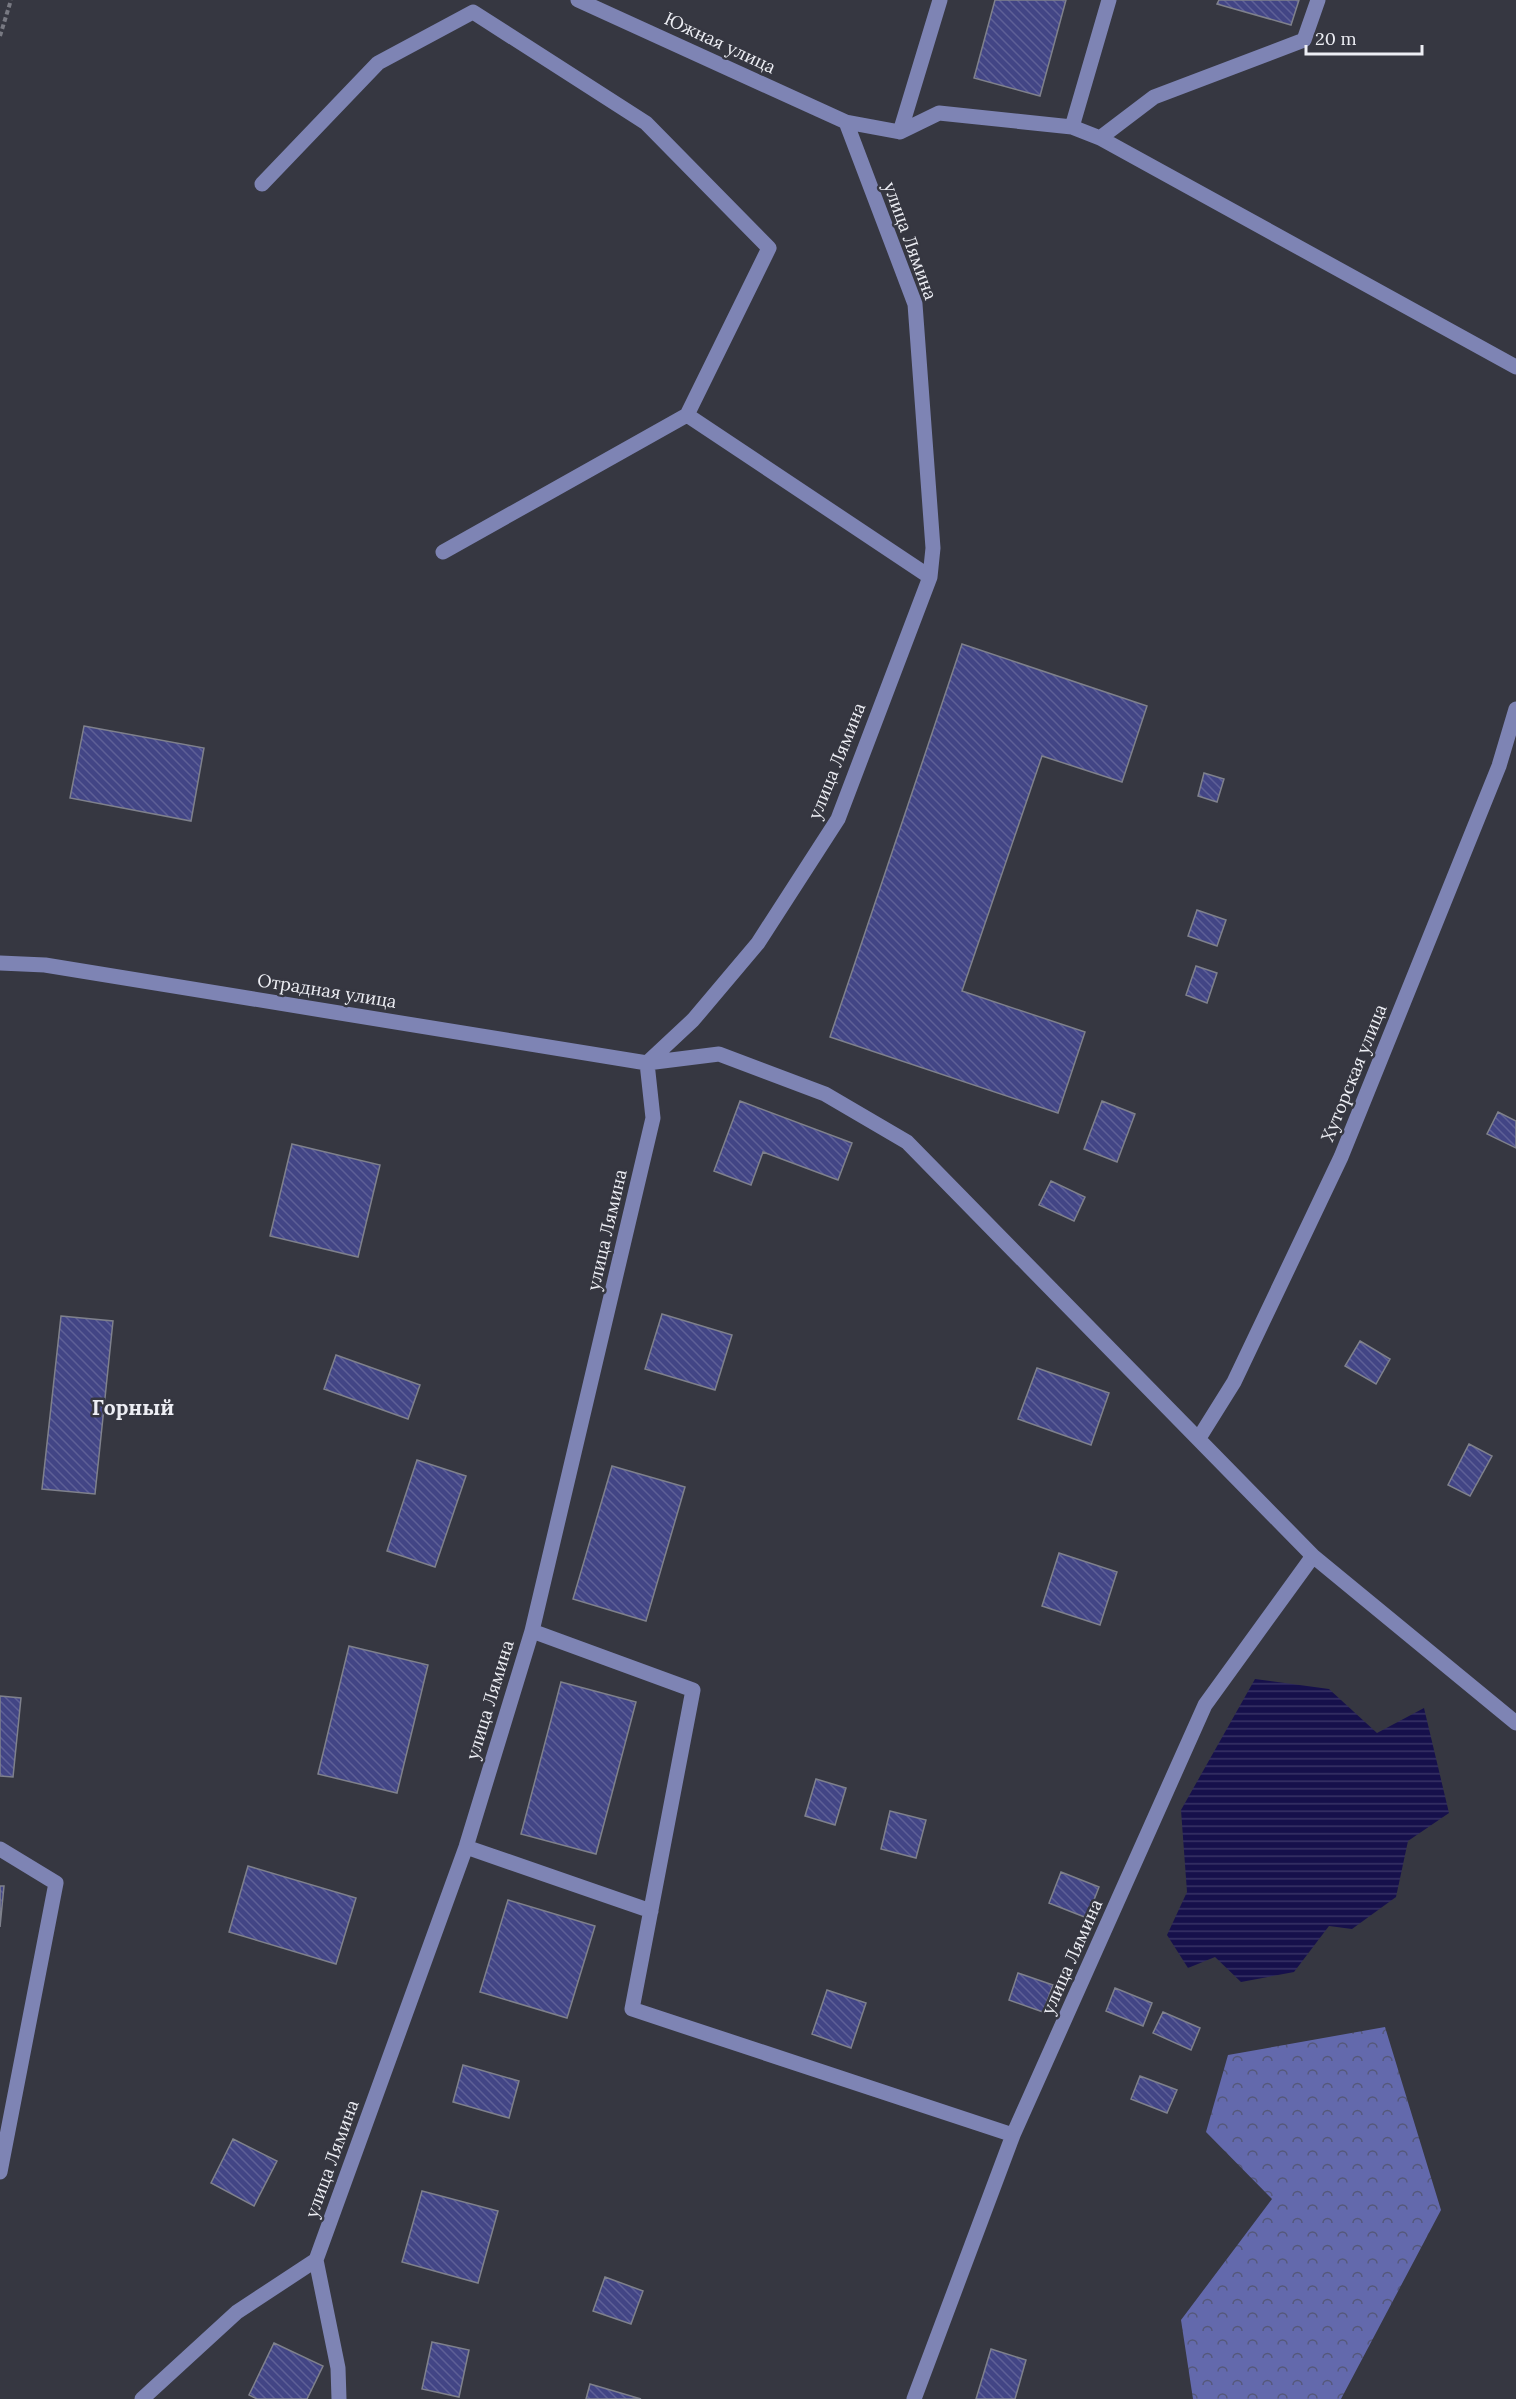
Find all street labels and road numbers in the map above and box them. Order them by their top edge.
street label: Южная улица [661,7,779,78]
street label: улица Лямина [878,179,942,303]
street label: улица Лямина [803,699,870,823]
street label: Отрадная улица [256,968,398,1013]
street label: Хуторская улица [1315,1001,1392,1145]
street label: улица Лямина [581,1167,632,1293]
street label: улица Лямина [460,1637,519,1762]
street label: улица Лямина [1036,1896,1107,2018]
street label: улица Лямина [300,2097,364,2221]

